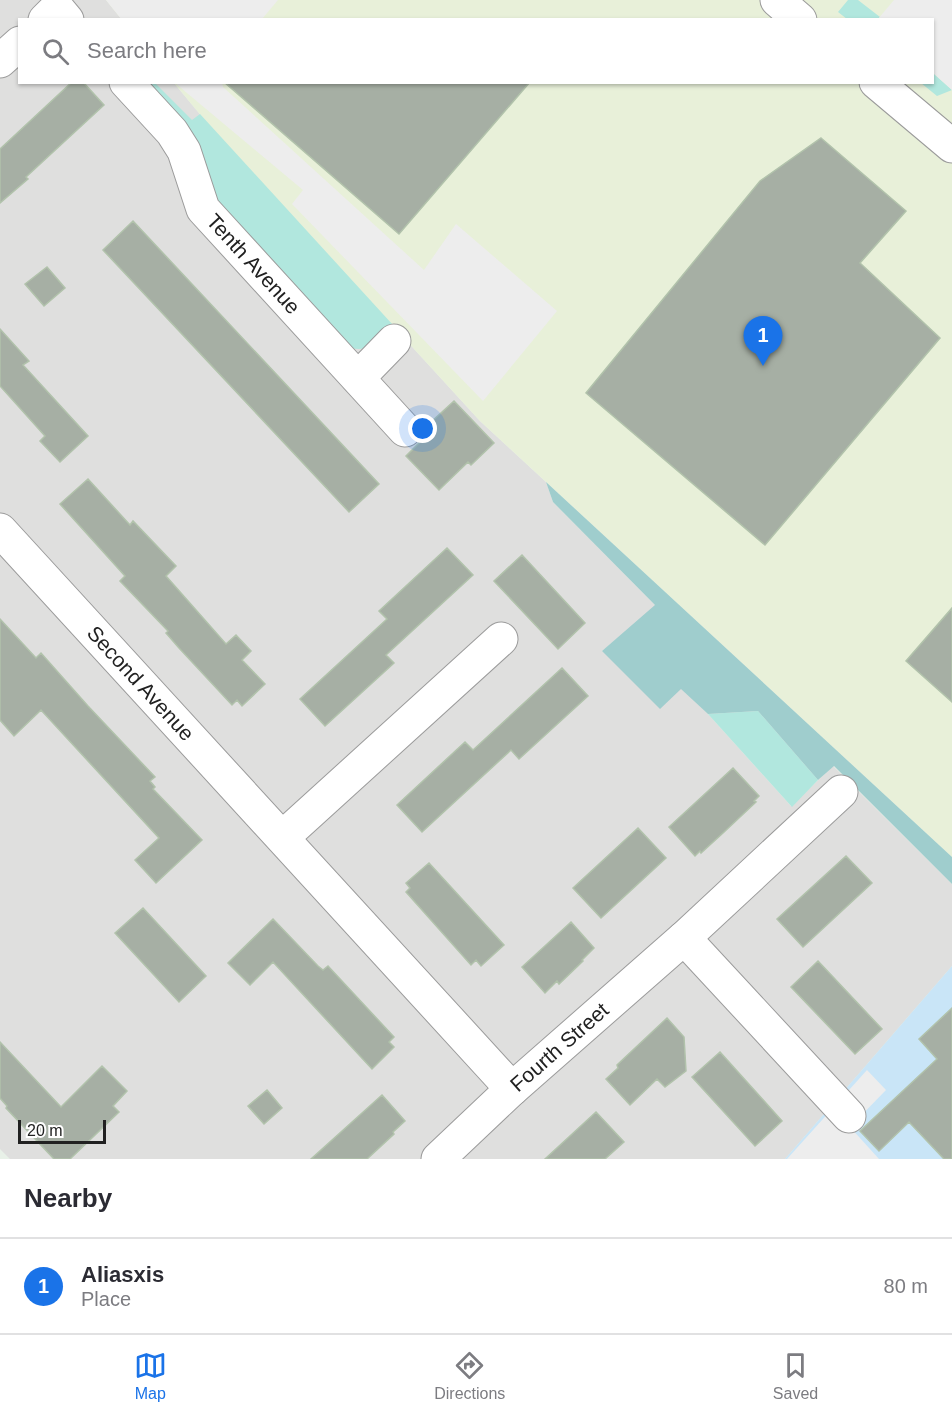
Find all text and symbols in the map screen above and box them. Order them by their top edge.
search box [18,18,934,84]
icon: search [39,35,72,68]
text: Search here [87,38,207,63]
street label: Tenth Avenue [202,209,305,318]
pin: 1 [744,316,783,366]
your location [408,414,437,443]
street label: Second Avenue [83,621,199,745]
street label: Fourth Street [505,998,613,1096]
scale bar [18,1117,106,1144]
text: 20 m [27,1122,63,1139]
text: Nearby [24,1183,112,1213]
text: Aliasxis [81,1262,164,1287]
text: 1 [38,1275,49,1297]
text: 80 m [884,1275,928,1297]
text: Place [81,1288,131,1310]
tab: Map [134,1349,167,1403]
tab: Directions [434,1349,505,1403]
tab: Saved [773,1349,818,1403]

